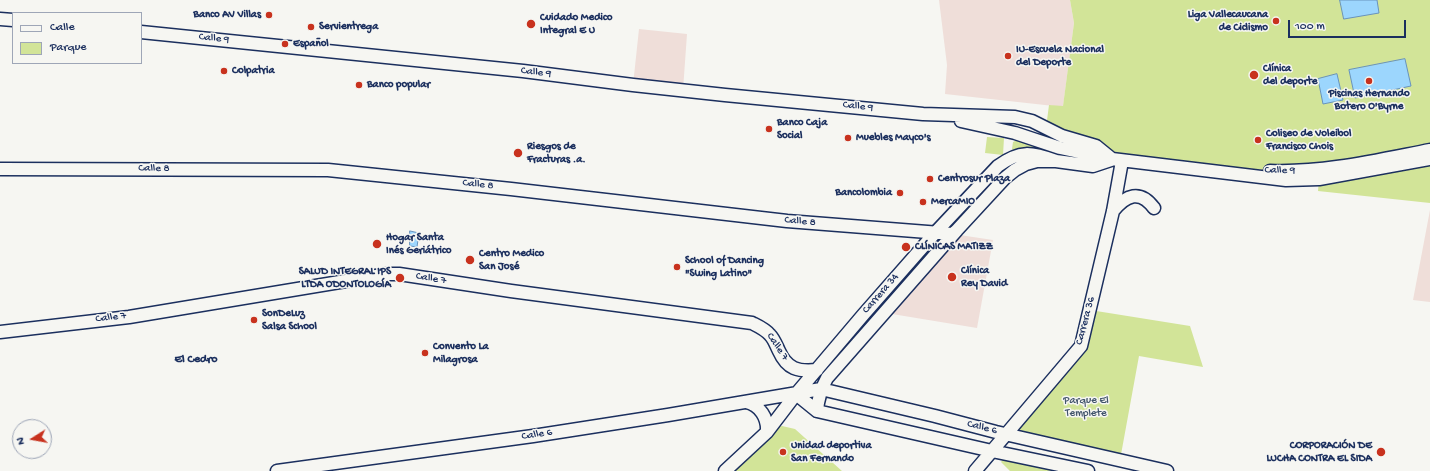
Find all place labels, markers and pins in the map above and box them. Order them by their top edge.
place label: Banco AV Villas [193,8,261,22]
place label: Liga Vallecaucana de Ciclismo [1188,8,1268,34]
marker: Banco AV Villas [264,10,274,20]
place label: Cuidado Medico Integral E U [540,11,612,37]
marker: Liga Vallecaucana de Ciclismo [1271,16,1281,26]
marker: Cuidado Medico Integral E U [525,18,537,30]
place label: Servientrega [319,20,378,34]
marker: Servientrega [306,22,316,32]
place label: Español [293,37,329,51]
marker: Español [280,39,290,49]
place label: IU-Escuela Nacional del Deporte [1016,43,1104,69]
marker: IU-Escuela Nacional del Deporte [1003,51,1013,61]
place label: Clínica del deporte [1263,62,1317,88]
place label: Colpatria [232,64,274,78]
marker: Colpatria [219,66,229,76]
marker: Clínica del deporte [1248,69,1260,81]
marker: Piscinas Hernando Botero O'Byrne [1364,76,1374,86]
place label: Banco popular [367,78,430,92]
marker: Banco popular [354,80,364,90]
place label: Piscinas Hernando Botero O'Byrne [1328,87,1410,113]
place label: Banco Caja Social [777,116,827,142]
marker: Banco Caja Social [764,124,774,134]
place label: Coliseo de Voleibol Francisco Chois [1266,127,1351,153]
place label: Muebles Mayco's [856,131,930,145]
marker: Muebles Mayco's [843,133,853,143]
marker: Coliseo de Voleibol Francisco Chois [1253,135,1263,145]
place label: Riesgos de Fracturas .a. [527,140,586,166]
marker: Riesgos de Fracturas .a. [512,147,524,159]
place label: Centrosur Plaza [938,172,1010,186]
marker: Centrosur Plaza [925,174,935,184]
place label: Bancolombia [835,186,892,200]
marker: Bancolombia [895,188,905,198]
place label: MercaMIO [931,195,975,209]
marker: MercaMIO [918,197,928,207]
place label: Hogar Santa Inés Geriátrico [386,231,451,257]
marker: Hogar Santa Inés Geriátrico [371,238,383,250]
place label: CLÍNICAS MATIZZ [915,240,993,254]
marker: CLÍNICAS MATIZZ [900,241,912,253]
place label: Centro Medico San José [479,247,544,273]
marker: Centro Medico San José [464,254,476,266]
place label: School of Dancing "Swing Latino" [685,254,764,280]
marker: School of Dancing "Swing Latino" [672,262,682,272]
place label: Clínica Rey David [961,264,1007,290]
place label: SALUD INTEGRAL IPS LTDA ODONTOLOGÍA [299,265,391,291]
marker: Clínica Rey David [946,271,958,283]
marker: SALUD INTEGRAL IPS LTDA ODONTOLOGÍA [394,272,406,284]
place label: SonDeLuz Salsa School [262,307,317,333]
marker: SonDeLuz Salsa School [249,315,259,325]
place label: Convento La Milagrosa [433,340,489,366]
marker: Convento La Milagrosa [420,348,430,358]
place label: Unidad deportiva San Fernando [791,439,872,465]
place label: CORPORACIÓN DE LUCHA CONTRA EL SIDA [1267,439,1372,465]
marker: CORPORACIÓN DE LUCHA CONTRA EL SIDA [1375,446,1387,458]
marker: Unidad deportiva San Fernando [778,447,788,457]

